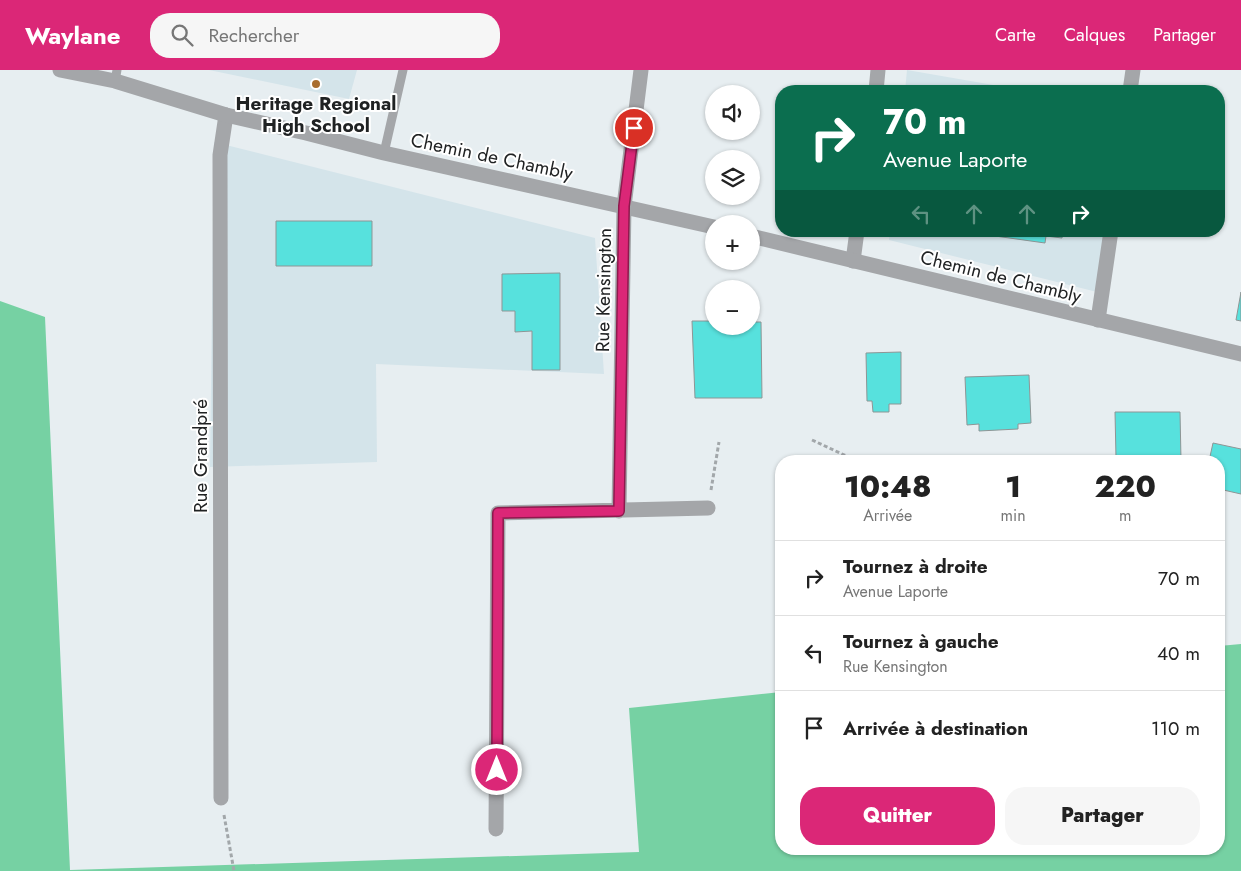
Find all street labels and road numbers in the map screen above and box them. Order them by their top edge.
street label: Chemin de Chambly [408,126,576,187]
street label: Rue Kensington [589,228,618,352]
street label: Chemin de Chambly [918,243,1085,310]
street label: Rue Grandpré [187,399,214,513]

